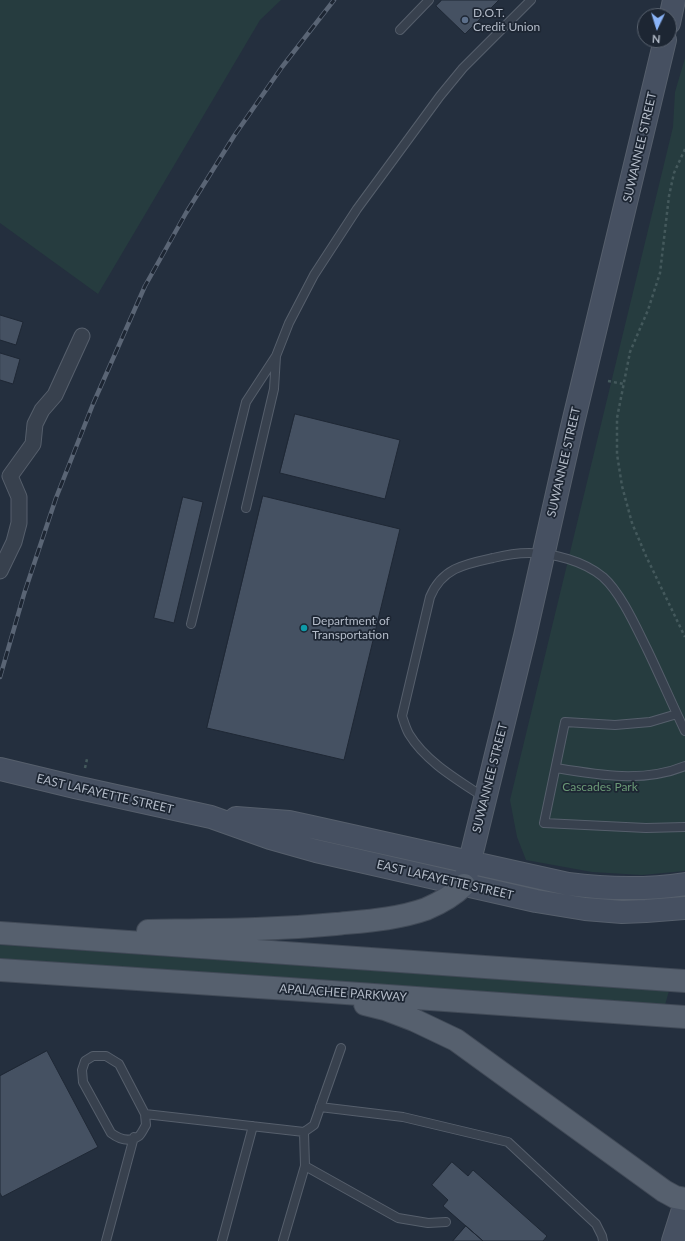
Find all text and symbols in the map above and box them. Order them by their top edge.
place label: D.O.T. Credit Union [473,6,540,34]
north arrow [637,8,677,48]
marker: D.O.T. Credit Union [460,15,470,25]
text: N [652,33,661,46]
street label: SUWANNEE STREET [620,90,660,204]
street label: SUWANNEE STREET [544,405,584,519]
place label: Department of Transportation [312,614,390,642]
marker: Department of Transportation [299,623,309,633]
street label: SUWANNEE STREET [469,722,511,834]
street label: EAST LAFAYETTE STREET [35,771,175,817]
park label: Cascades Park [562,780,638,794]
street label: EAST LAFAYETTE STREET [375,857,515,903]
street label: APALACHEE PARKWAY [279,981,407,1005]

